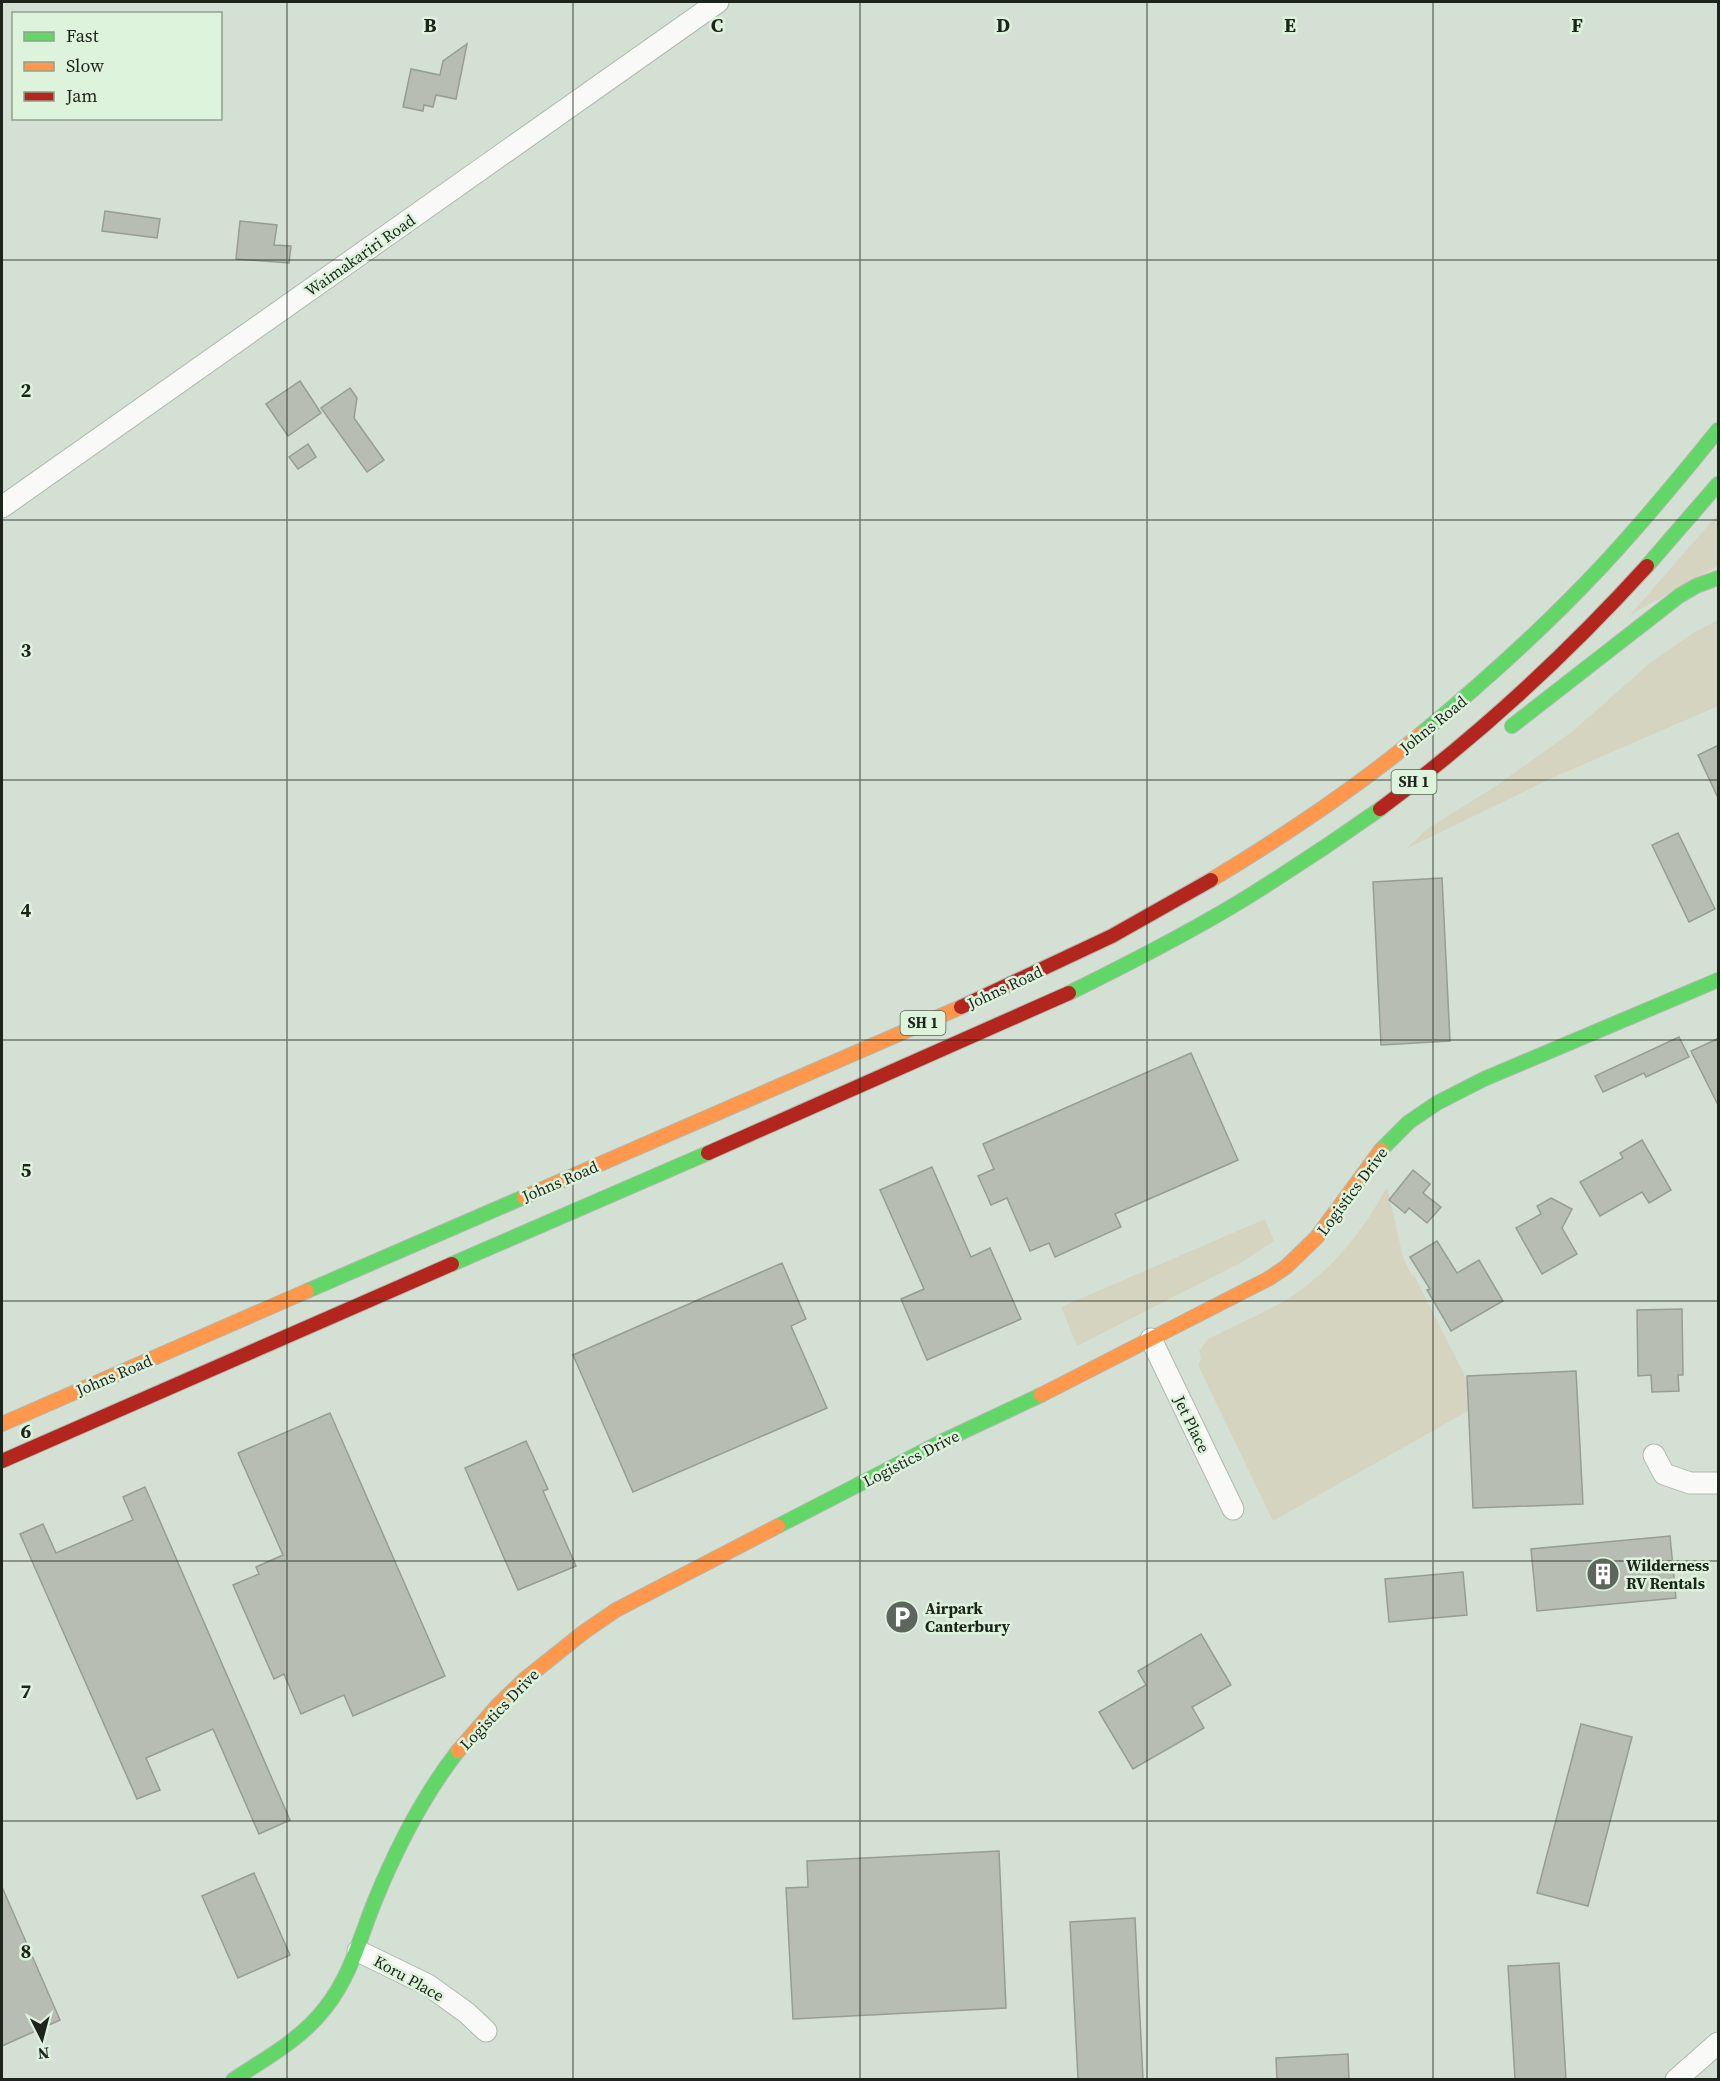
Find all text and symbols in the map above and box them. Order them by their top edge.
text: B [423,11,437,39]
text: C [711,11,723,39]
text: D [996,11,1010,39]
text: E [1284,11,1296,39]
text: F [1571,11,1583,39]
legend [12,12,222,120]
text: Fast [66,23,99,48]
text: Slow [66,53,104,78]
text: Jam [65,83,98,108]
street label: Waimakariri Road [301,209,419,301]
text: 2 [21,376,32,404]
text: 3 [21,636,32,664]
street label: Johns Road [1394,690,1471,759]
road number: SH 1 [1392,770,1436,794]
text: 4 [21,896,32,924]
street label: Johns Road [963,960,1046,1014]
road number: SH 1 [900,1011,946,1035]
street label: Logistics Drive [1312,1142,1392,1240]
street label: Johns Road [518,1155,601,1207]
text: 5 [21,1156,32,1184]
street label: Johns Road [72,1349,155,1401]
street label: Jet Place [1168,1391,1215,1456]
text: 6 [21,1417,32,1445]
street label: Logistics Drive [859,1424,963,1492]
place label: Wilderness RV Rentals [1626,1554,1709,1594]
building icon: Wilderness RV Rentals [1585,1556,1621,1592]
place label: Airpark Canterbury [925,1597,1010,1637]
parking icon: Airpark Canterbury [884,1599,920,1635]
street label: Logistics Drive [454,1663,544,1755]
text: 7 [21,1677,32,1705]
text: 8 [21,1937,31,1965]
street label: Koru Place [370,1950,448,2006]
north arrow [12,2009,72,2069]
text: N [36,2042,51,2066]

